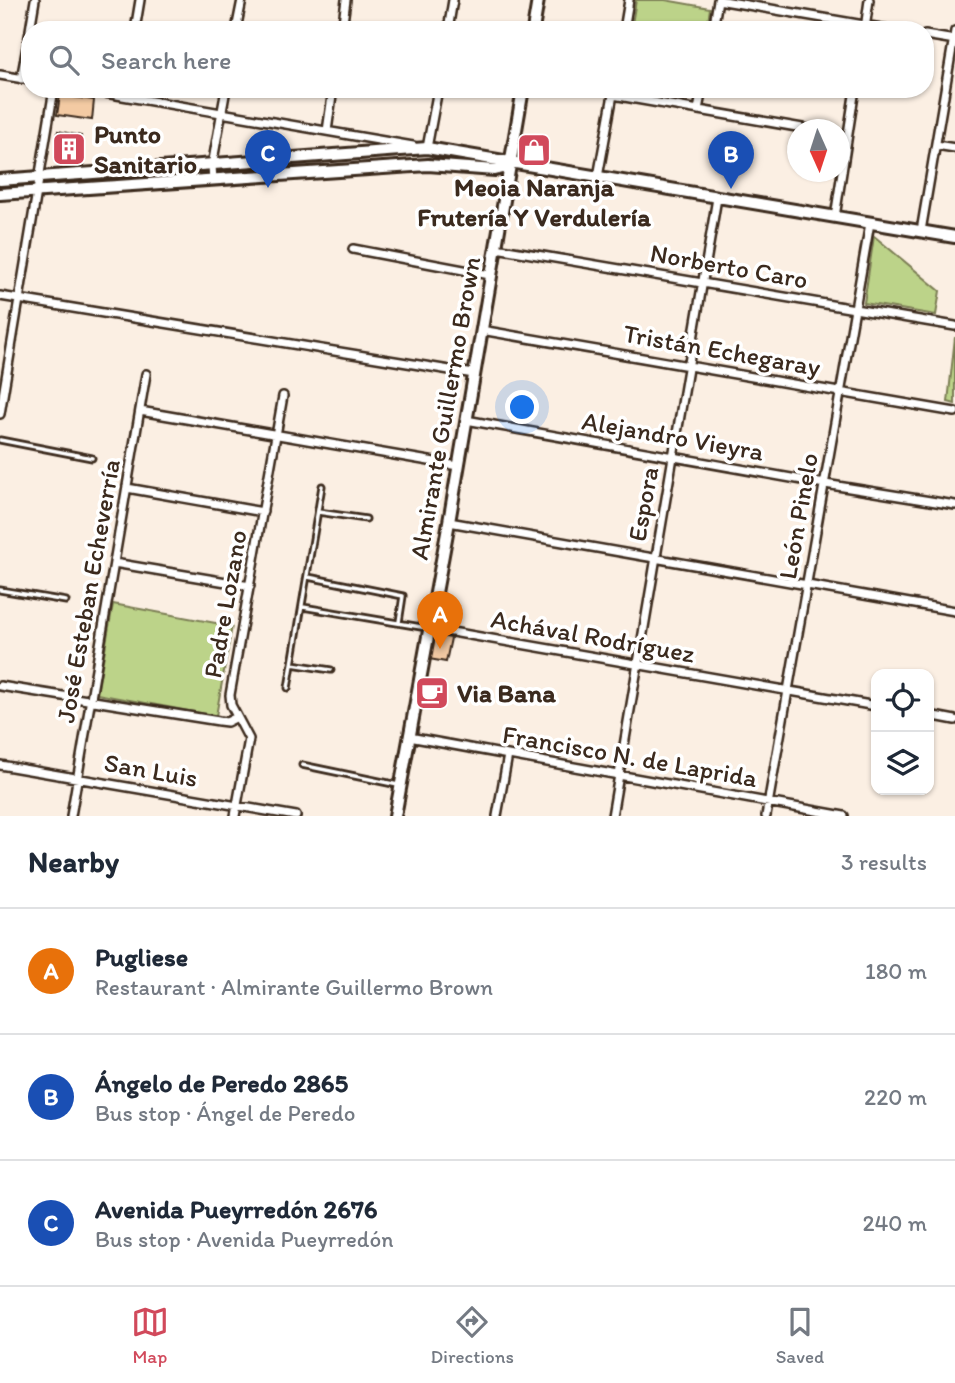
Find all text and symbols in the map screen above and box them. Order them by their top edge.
search box [21,21,934,98]
icon: search [45,41,83,79]
text: Search here [101,44,231,76]
place label: Punto Sanitario [94,118,197,180]
north arrow [787,119,850,182]
building icon: Punto Sanitario [50,130,88,168]
pin: C [245,130,291,188]
shop icon: Meoia Naranja Frutería Y Verdulería [515,131,553,169]
pin: B [708,131,754,189]
place label: Meoia Naranja Frutería Y Verdulería [417,171,651,233]
street label: Norberto Caro [648,236,810,296]
street label: Almirante Guillermo Brown [403,254,487,562]
street label: Tristán Echegaray [621,317,823,383]
your location [505,390,539,424]
street label: Alejandro Vieyra [580,404,767,468]
street label: León Pinelo [771,450,825,582]
street label: José Esteban Echeverría [49,457,127,725]
street label: Espora [621,464,665,544]
street label: Padre Lozano [196,527,254,681]
pin: A [417,591,463,649]
street label: Achával Rodríguez [489,602,698,670]
map controls [871,669,934,795]
button: locate [871,669,934,732]
cafe icon: Via Bana [413,674,451,712]
place label: Via Bana [457,677,556,709]
street label: Francisco N. de Laprida [500,718,760,794]
button: layers [871,732,934,795]
street label: San Luis [102,746,200,794]
text: Nearby [28,843,119,880]
text: 3 results [841,848,927,876]
text: Pugliese [95,941,188,973]
text: A [44,957,58,985]
text: 180 m [865,957,927,985]
text: Restaurant · Almirante Guillermo Brown [95,973,493,1001]
text: Ángelo de Peredo 2865 [95,1067,348,1099]
text: B [44,1083,58,1111]
text: 220 m [864,1083,927,1111]
text: Bus stop · Ángel de Peredo [95,1099,356,1127]
text: Avenida Pueyrredón 2676 [95,1193,378,1225]
text: C [44,1209,58,1237]
text: 240 m [862,1209,927,1237]
text: Bus stop · Avenida Pueyrredón [95,1225,394,1253]
tab: Map [131,1303,169,1368]
tab: Directions [430,1303,514,1368]
tab: Saved [776,1303,824,1368]

